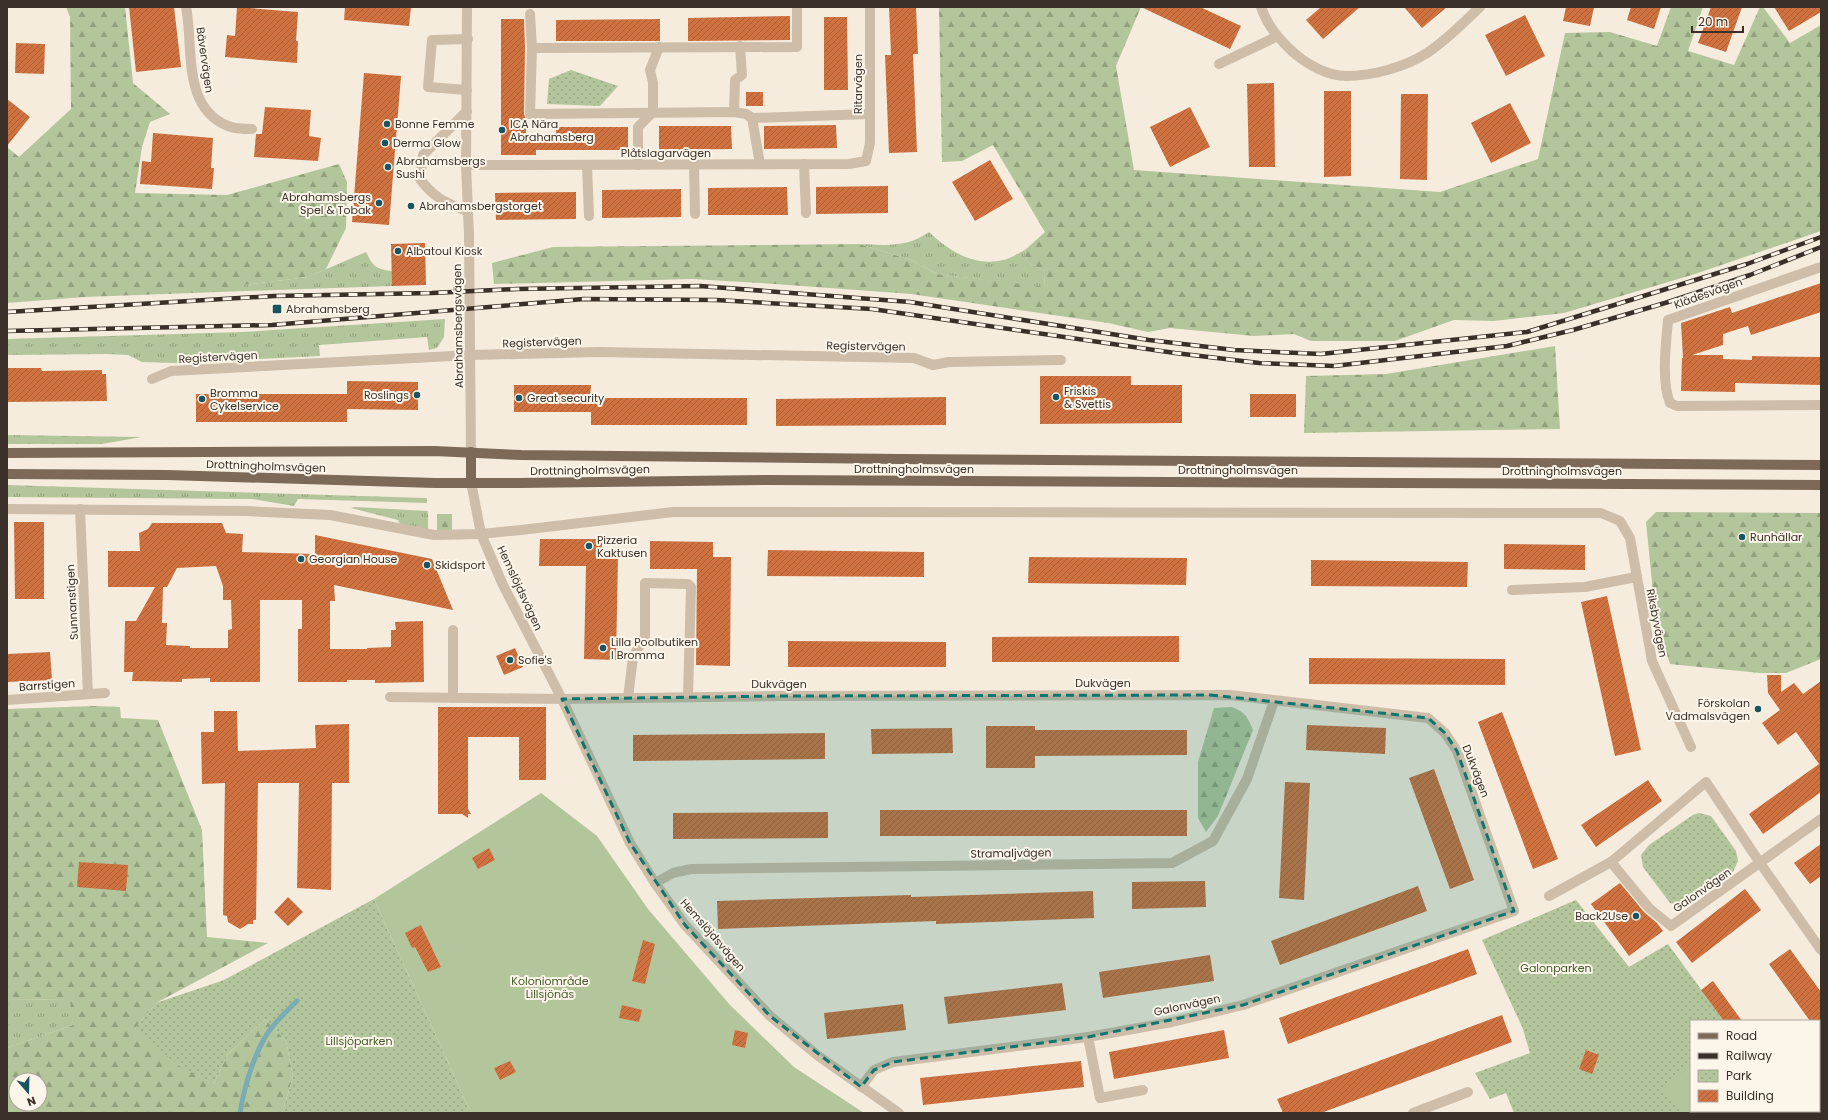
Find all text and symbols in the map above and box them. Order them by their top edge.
scale bar [1692,8,1743,34]
text: 20 m [1698,13,1728,30]
street label: Bävervägen [192,26,218,94]
street label: Ritarvägen [850,54,866,114]
place label: Bonne Femme [395,116,475,132]
place label: ICA Nära Abrahamsberg [510,116,594,145]
marker: Bonne Femme [382,119,392,129]
marker: ICA Nära Abrahamsberg [497,125,507,135]
place label: Derma Glow [393,135,461,151]
marker: Derma Glow [380,138,390,148]
street label: Plåtslagarvägen [621,145,711,161]
place label: Abrahamsbergs Sushi [396,153,486,182]
marker: Abrahamsbergs Sushi [383,162,393,172]
place label: Abrahamsbergs Spel & Tobak [282,189,371,218]
marker: Abrahamsbergs Spel & Tobak [374,198,384,208]
place label: Abrahamsbergstorget [419,198,542,214]
marker: Abrahamsbergstorget [406,201,416,211]
place label: Albatoul Kiosk [406,243,483,259]
marker: Albatoul Kiosk [393,246,403,256]
street label: Abrahamsbergsvägen [449,264,467,388]
street label: Klädesvägen [1672,273,1744,313]
place label: Abrahamsberg [286,301,370,317]
marker: Abrahamsberg [271,303,283,315]
street label: Registervägen [502,333,582,351]
street label: Registervägen [826,337,906,355]
street label: Registervägen [178,347,258,367]
place label: Friskis & Svettis [1064,383,1111,412]
place label: Bromma Cykelservice [210,385,279,414]
place label: Roslings [364,387,409,403]
marker: Roslings [412,390,422,400]
place label: Great security [527,390,605,406]
marker: Friskis & Svettis [1051,392,1061,402]
marker: Great security [514,393,524,403]
marker: Bromma Cykelservice [197,394,207,404]
street label: Drottningholmsvägen [206,456,326,476]
street label: Drottningholmsvägen [530,461,650,479]
street label: Drottningholmsvägen [854,461,974,477]
street label: Drottningholmsvägen [1178,462,1298,478]
street label: Drottningholmsvägen [1502,463,1622,479]
place label: Runhällar [1750,529,1802,545]
place label: Pizzeria Kaktusen [597,532,647,561]
marker: Runhällar [1737,532,1747,542]
marker: Pizzeria Kaktusen [584,541,594,551]
street label: Hemslöjdsvägen [493,543,547,633]
place label: Georgian House [309,551,398,567]
marker: Georgian House [296,554,306,564]
place label: Skidsport [435,557,486,573]
marker: Skidsport [422,560,432,570]
street label: Sunnanstigen [62,564,82,640]
street label: Riksbyvägen [1643,587,1671,659]
place label: Lilla Poolbutiken I Bromma [611,634,698,663]
marker: Lilla Poolbutiken I Bromma [598,643,608,653]
place label: Sofie's [518,652,552,668]
marker: Sofie's [505,655,515,665]
street label: Barrstigen [18,675,76,695]
street label: Dukvägen [1075,675,1131,691]
street label: Dukvägen [751,676,807,692]
place label: Förskolan Vadmalsvägen [1666,695,1750,724]
marker: Förskolan Vadmalsvägen [1753,704,1763,714]
street label: Dukvägen [1459,742,1493,800]
street label: Stramaljvägen [970,844,1052,862]
street label: Galonvägen [1670,864,1734,916]
street label: Hemslöjdsvägen [677,895,749,975]
place label: Back2Use [1575,908,1628,924]
marker: Back2Use [1631,911,1641,921]
park label: Galonparken [1520,960,1592,976]
park label: Koloniområde Lillsjönäs [511,973,589,1002]
street label: Galonvägen [1152,990,1222,1020]
legend [1690,1020,1820,1112]
text: Road [1726,1027,1757,1044]
park label: Lillsjöparken [326,1033,392,1049]
text: Railway [1726,1047,1772,1064]
text: Park [1726,1067,1753,1084]
north arrow [8,1072,48,1112]
text: Building [1726,1087,1774,1104]
text: N [25,1092,38,1110]

